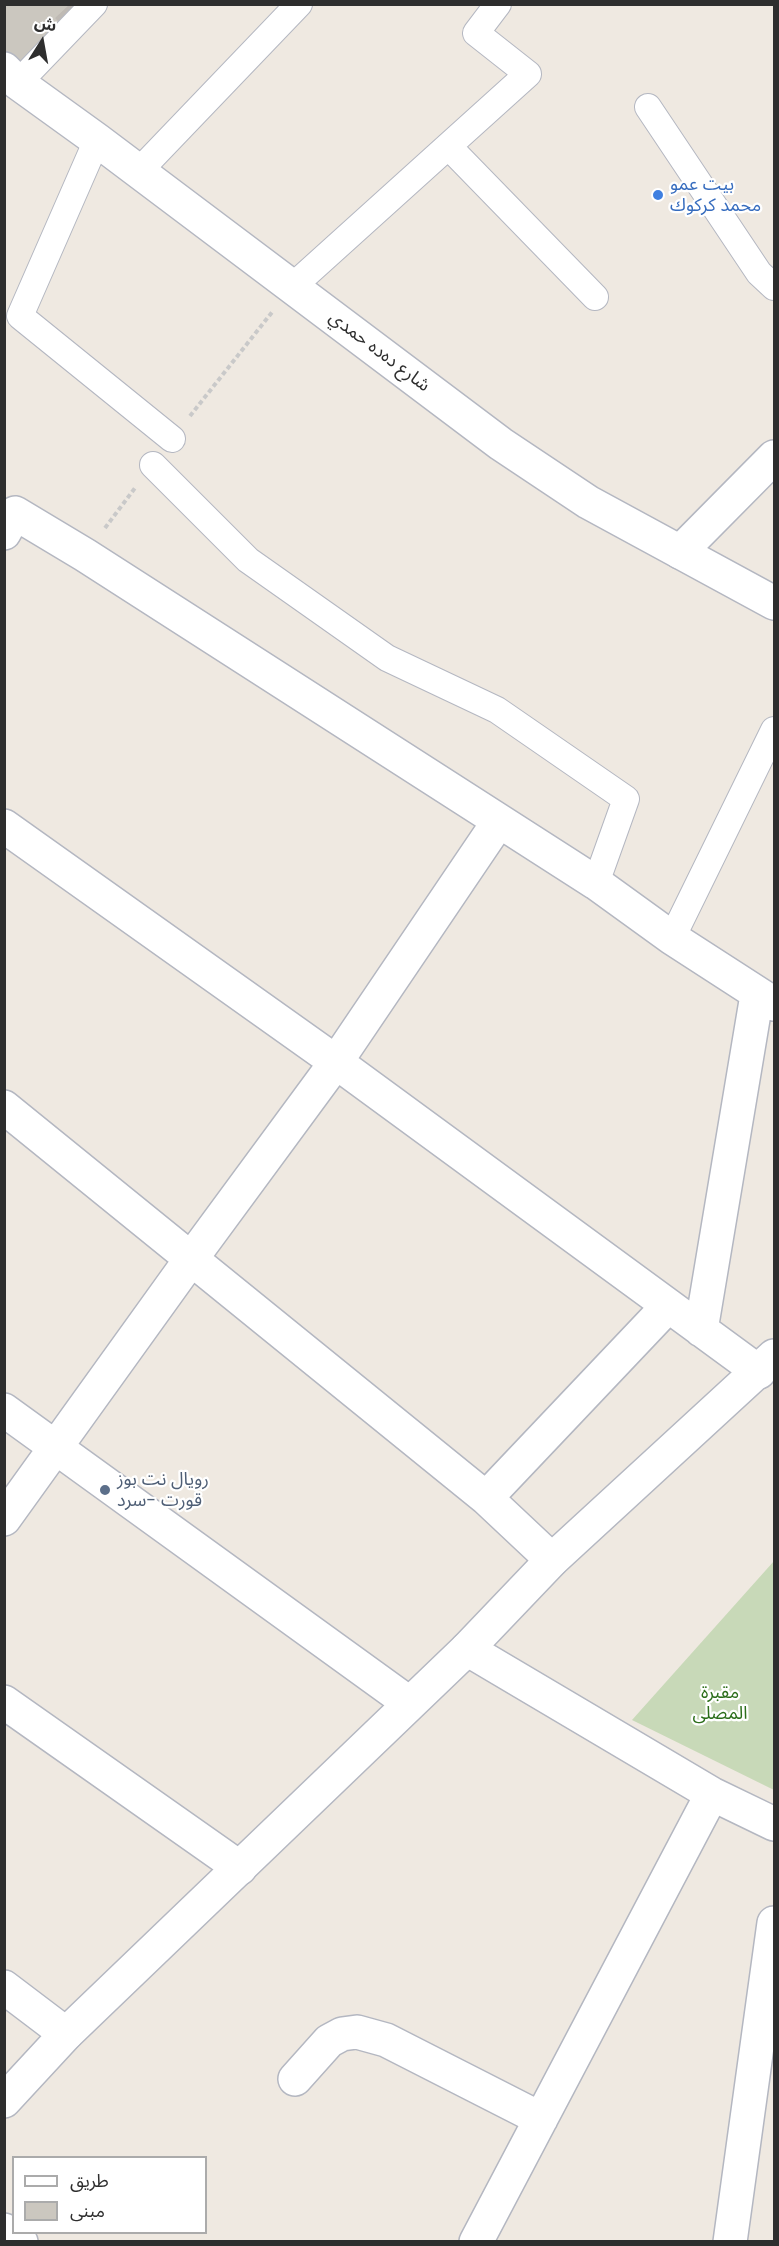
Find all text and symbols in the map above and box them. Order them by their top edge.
text: ش [33,10,58,37]
north arrow [12,12,72,72]
place label: بيت عمو محمد كركوك [670,174,761,216]
marker: بيت عمو محمد كركوك [651,188,665,202]
street label: شارع دەدە حمدي [324,307,434,397]
place label: رويال نت بوز قورت -سرد [117,1469,209,1512]
marker: رويال نت بوز قورت -سرد [98,1483,112,1497]
park label: مقبرة المصلى [692,1682,748,1724]
legend [12,2156,207,2234]
text: طريق [70,2168,109,2193]
text: مبنى [70,2198,105,2223]

